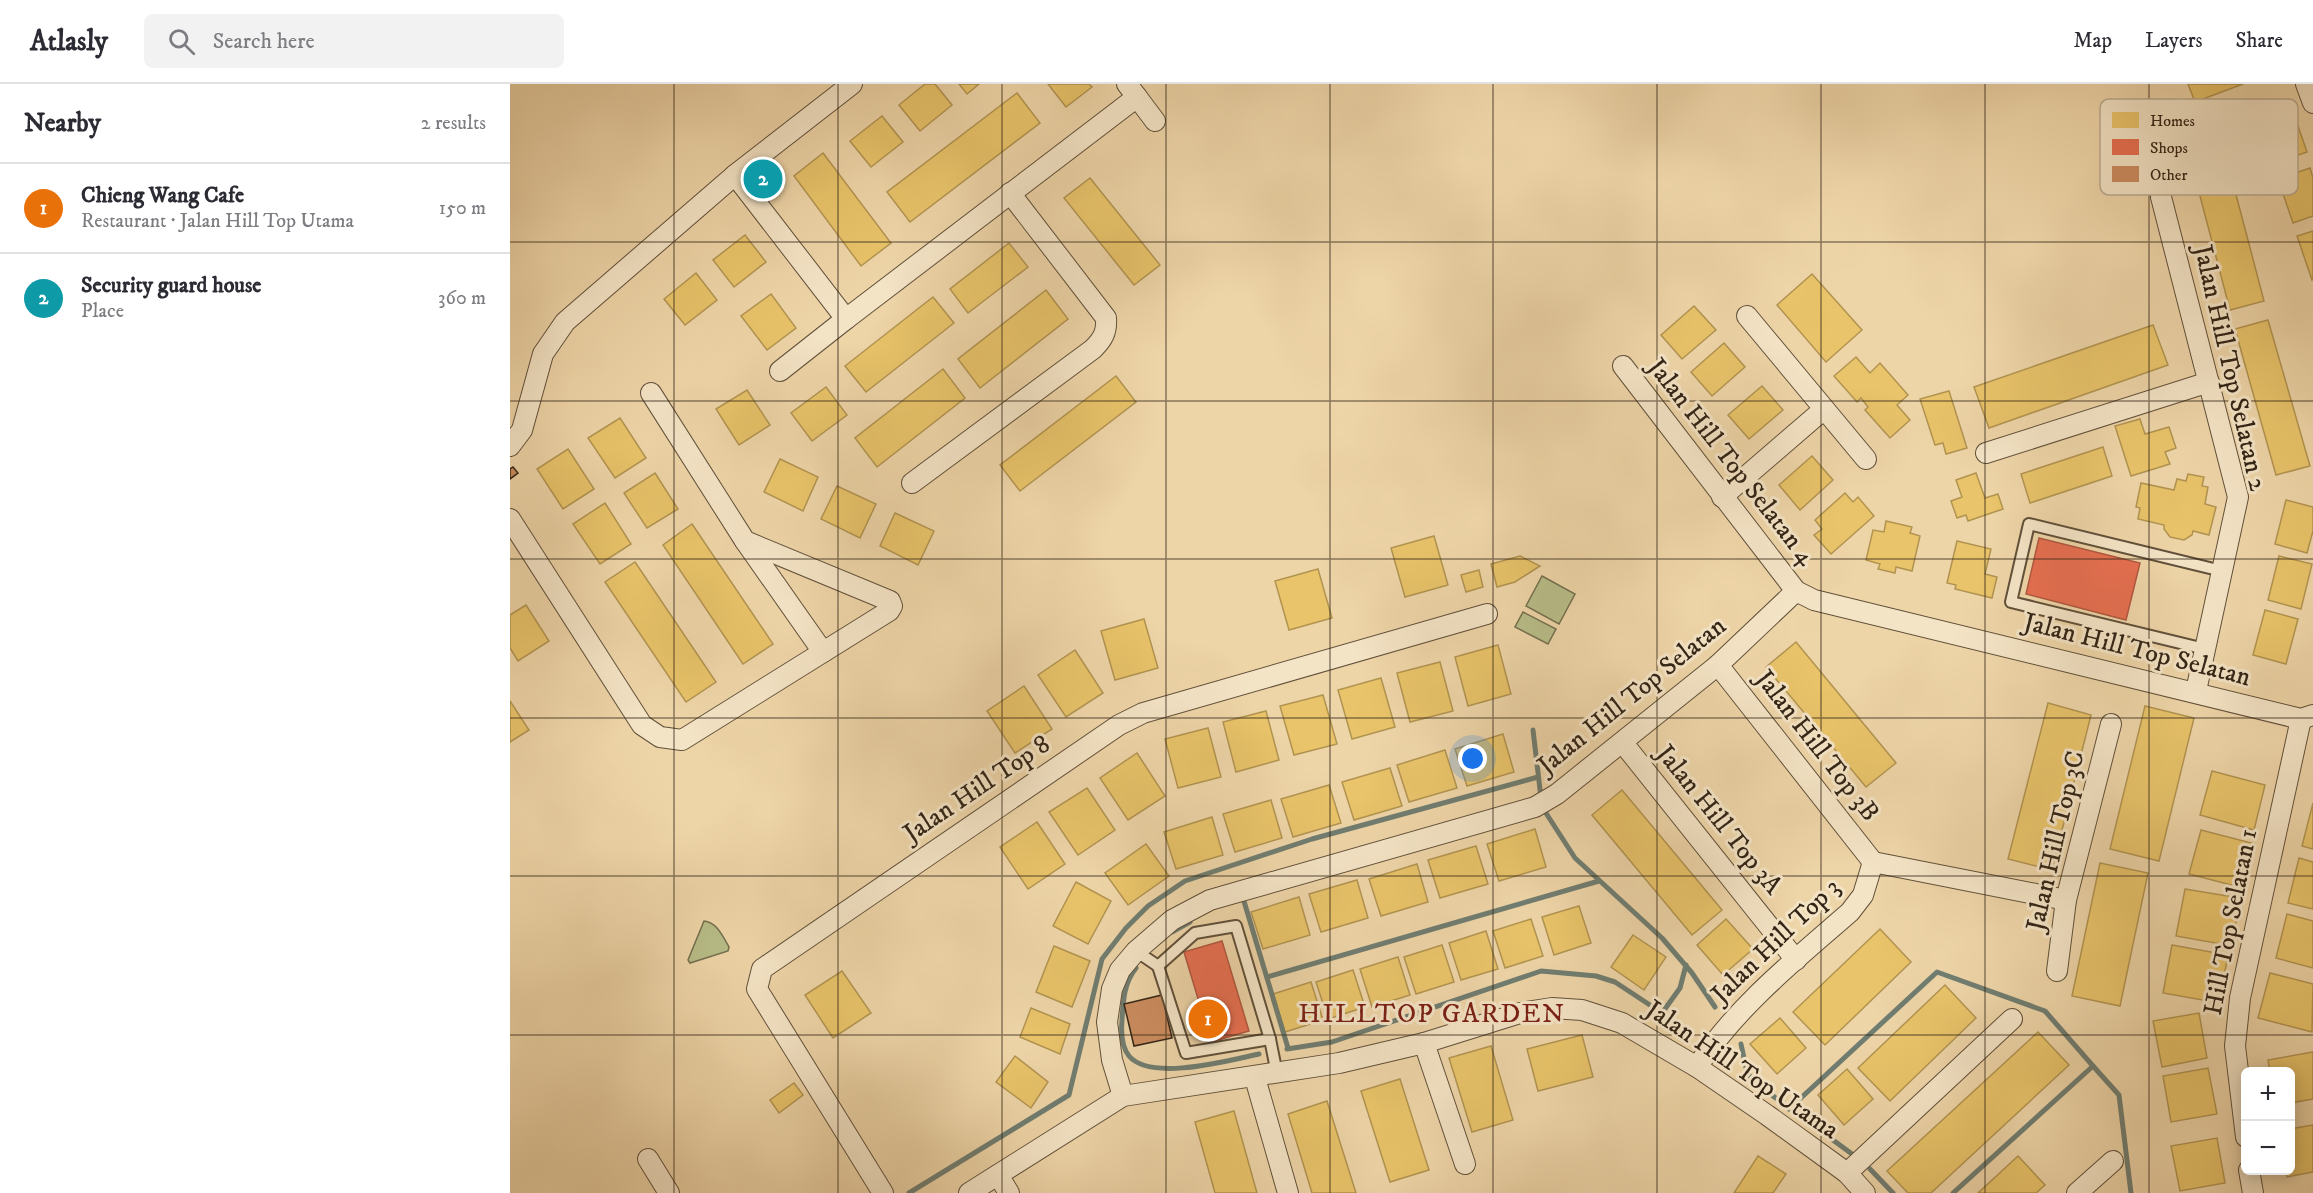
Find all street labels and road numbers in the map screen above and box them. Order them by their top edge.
street label: Jalan Hill Top Selatan 2 [2185,240,2274,494]
street label: Jalan Hill Top Selatan 4 [1639,350,1823,573]
street label: Jalan Hill Top Selatan [2018,605,2254,694]
street label: Jalan Hill Top Selatan [1530,610,1733,783]
street label: Jalan Hill Top 3B [1746,662,1886,828]
street label: Jalan Hill Top 8 [896,728,1057,851]
street label: Jalan Hill Top 3A [1647,737,1790,902]
street label: Jalan Hill Top 3C [2019,748,2093,936]
street label: Hill Top Selatan 1 [2197,826,2265,1018]
street label: Jalan Hill Top 3 [1703,871,1847,1012]
street label: Jalan Hill Top Utama [1637,992,1845,1147]

